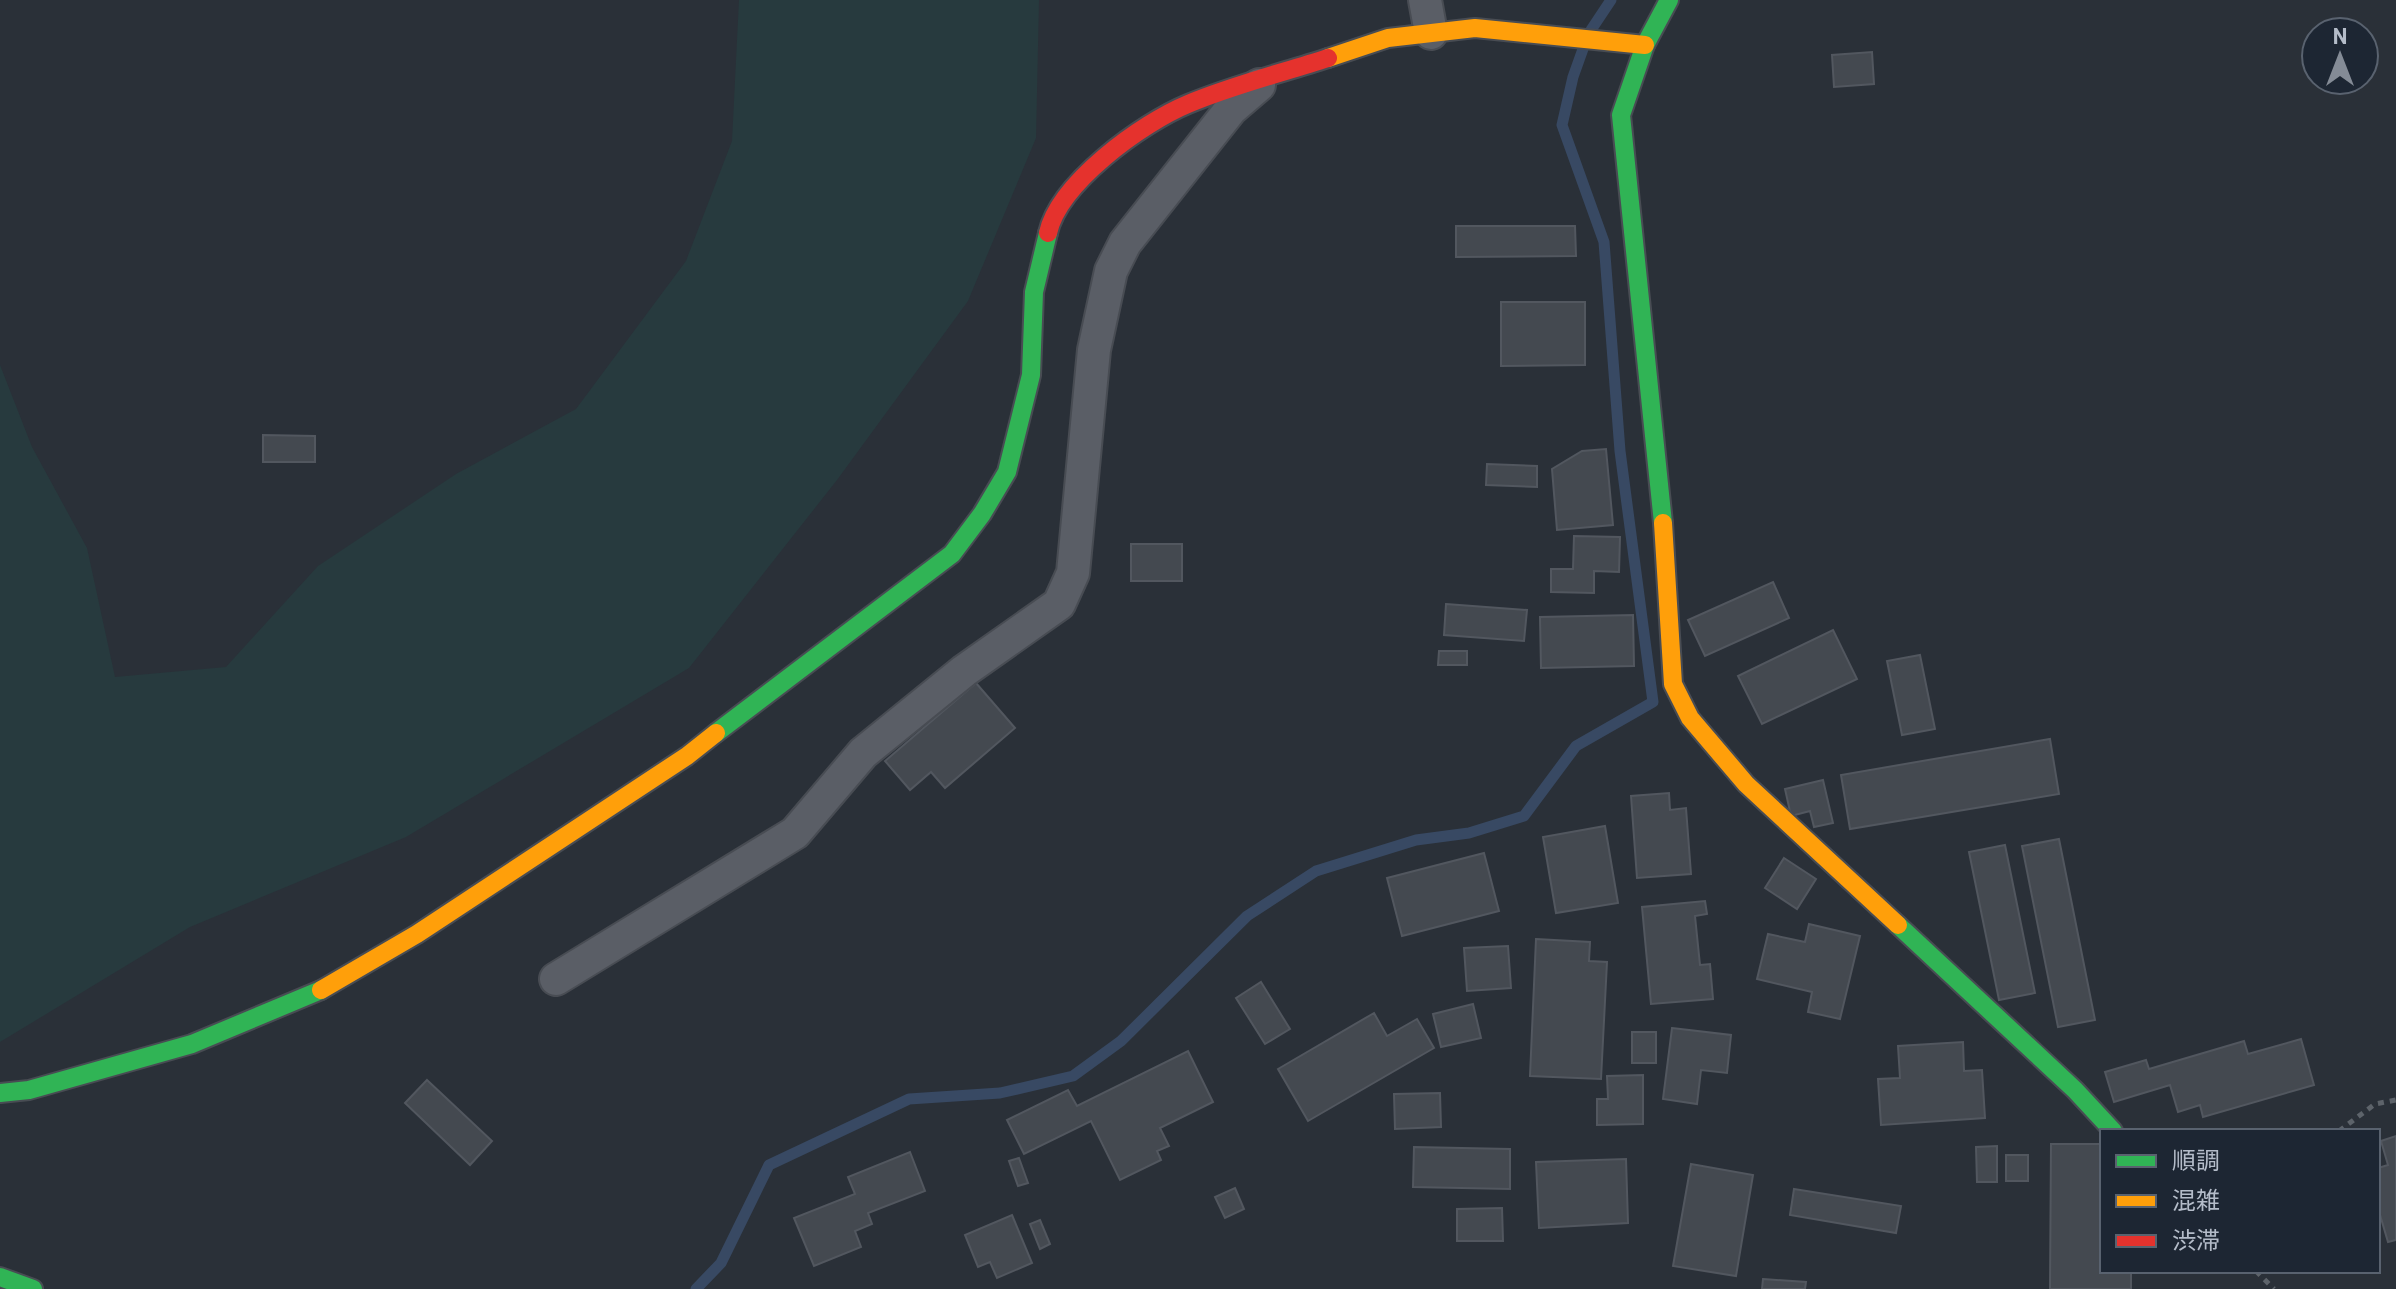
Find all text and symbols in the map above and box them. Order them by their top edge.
north arrow [2300,16,2380,96]
text: N [2333,22,2347,48]
legend [2100,1129,2380,1273]
text: 順調 [2172,1145,2220,1174]
text: 混雑 [2172,1185,2220,1214]
text: 渋滞 [2172,1225,2220,1254]

